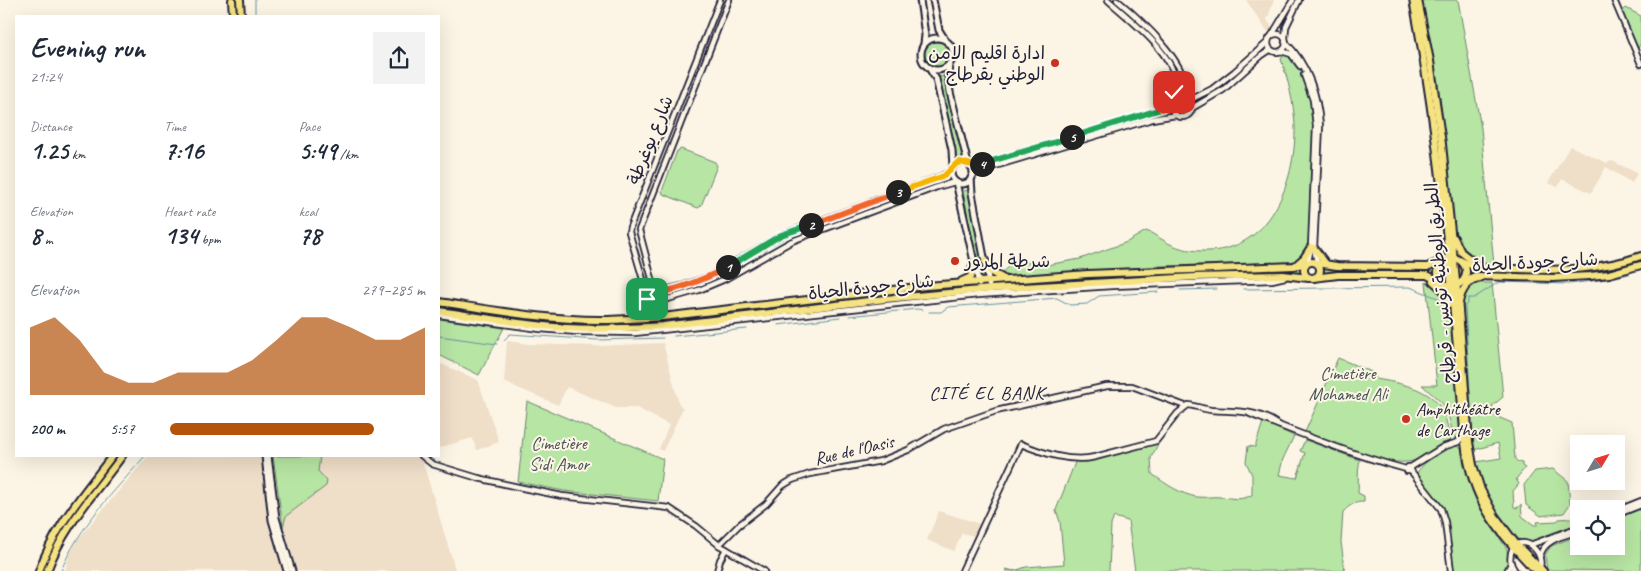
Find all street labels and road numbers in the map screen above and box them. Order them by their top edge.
street label: شارع يوغرطة [622,92,679,188]
street label: الطريق الوطنية تونس - قرطاج [1420,182,1461,384]
street label: شارع جودة الحياة [1471,248,1599,277]
street label: شارع جودة الحياة [807,269,935,306]
street label: Rue de l'Oasis [812,430,898,470]

